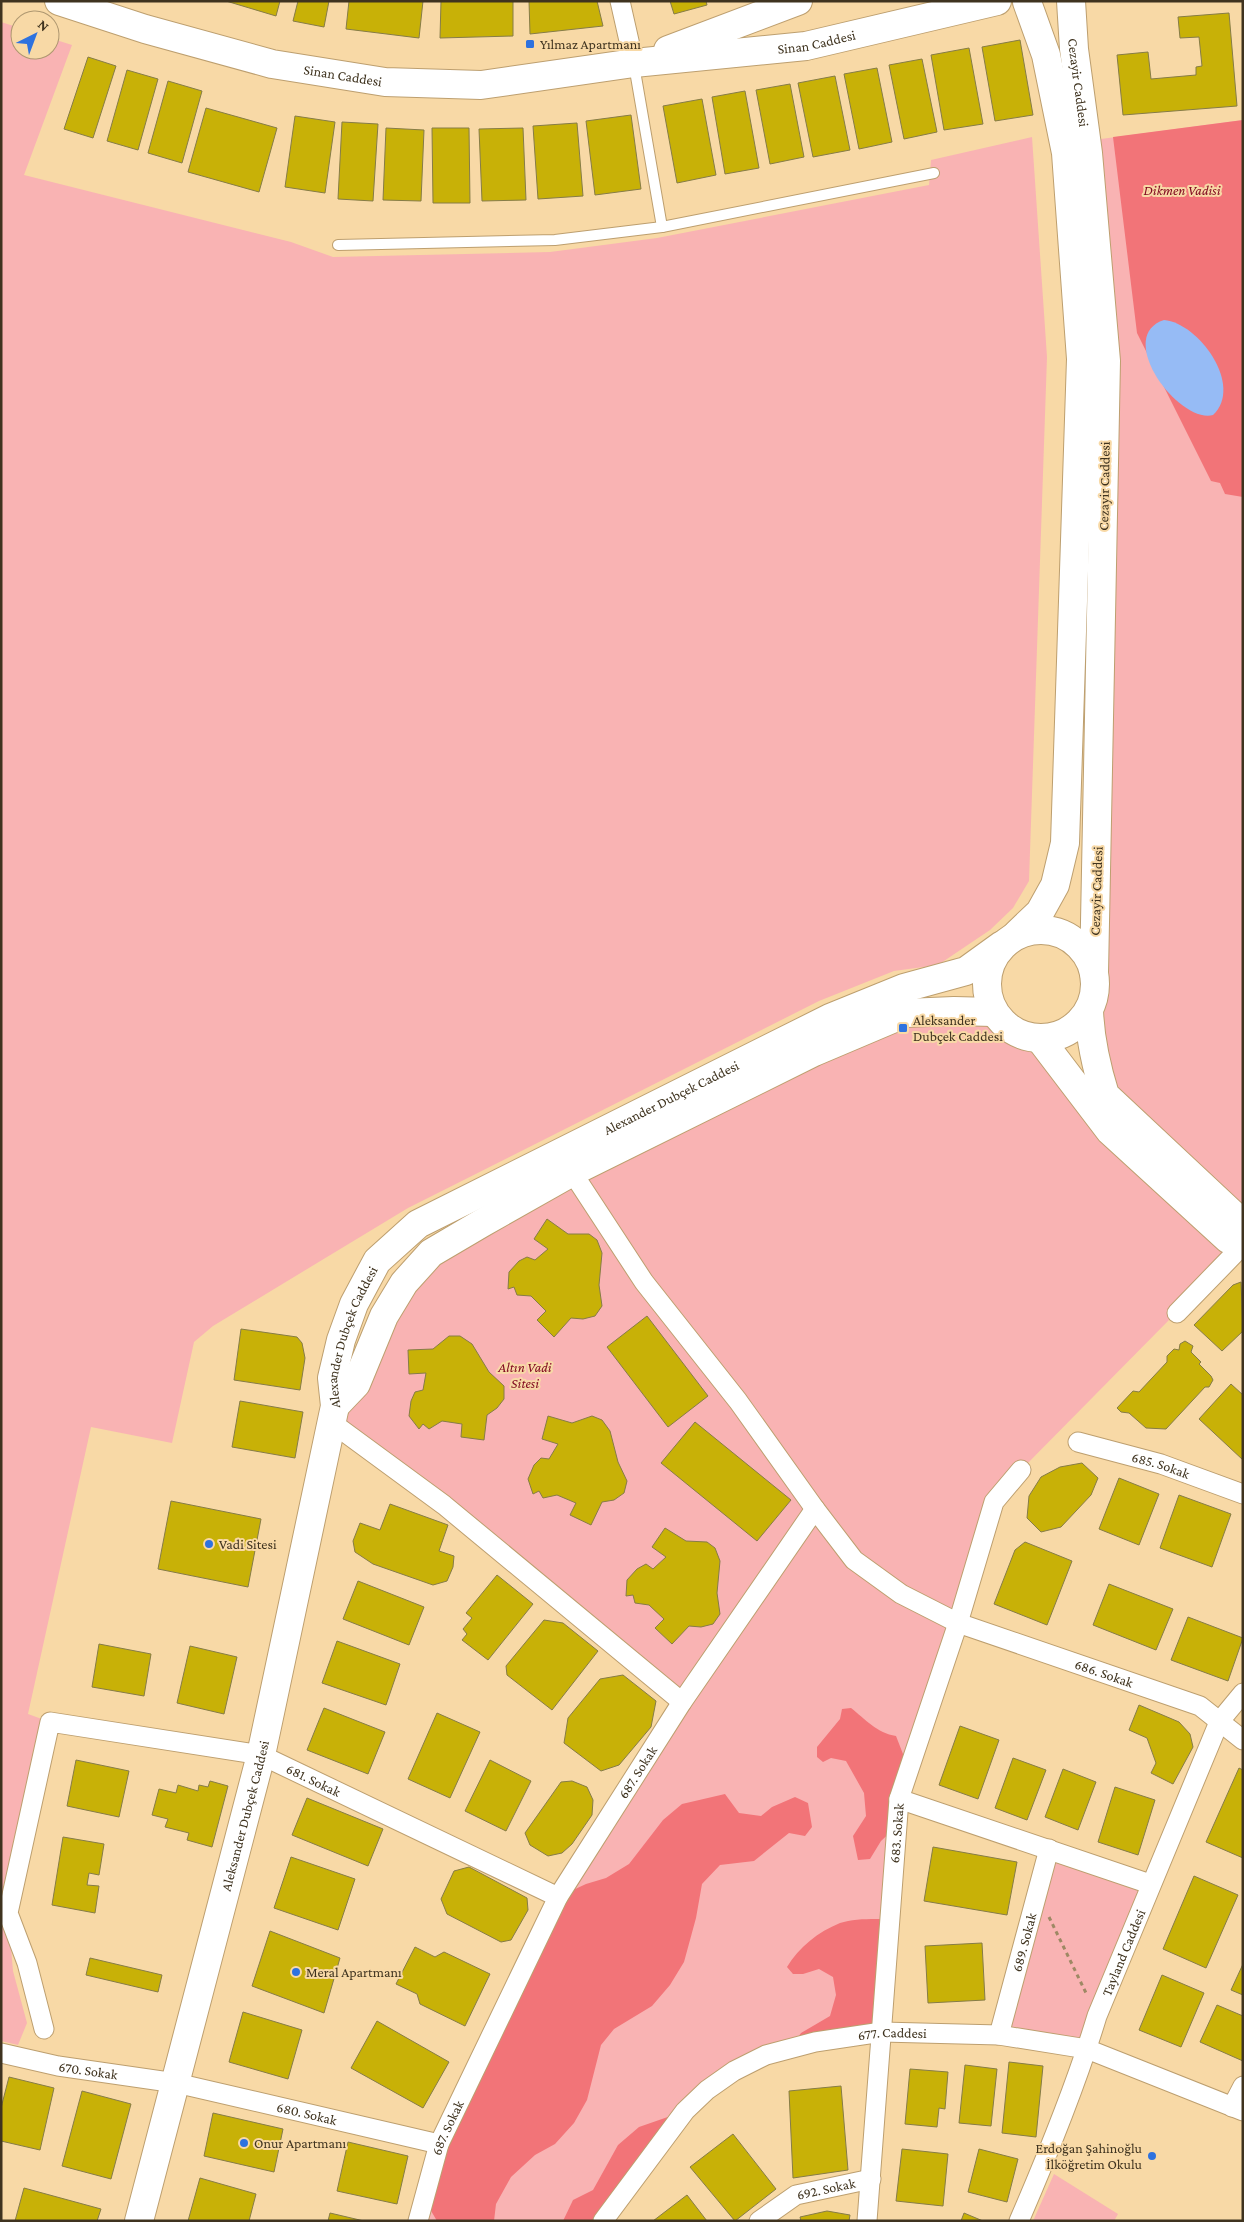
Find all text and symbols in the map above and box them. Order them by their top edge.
north arrow [10,10,60,60]
text: N [35,16,53,35]
street label: Sinan Caddesi [777,27,857,57]
place label: Yılmaz Apartmanı [540,36,641,52]
marker: Yılmaz Apartmanı [524,38,536,50]
street label: Cezayir Caddesi [1065,38,1092,128]
street label: Sinan Caddesi [303,61,384,89]
park label: Dikmen Vadisi [1144,182,1221,198]
street label: Cezayir Caddesi [1095,441,1113,531]
street label: Cezayir Caddesi [1086,846,1106,936]
place label: Aleksander Dubçek Caddesi [913,1012,1003,1044]
marker: Aleksander Dubçek Caddesi [897,1022,909,1034]
street label: Alexander Dubçek Caddesi [601,1057,742,1138]
street label: Alexander Dubçek Caddesi [324,1263,381,1409]
park label: Altın Vadi Sitesi [497,1359,552,1391]
street label: 685. Sokak [1130,1449,1192,1482]
place label: Vadi Sitesi [219,1536,277,1552]
marker: Vadi Sitesi [203,1538,215,1550]
street label: 686. Sokak [1073,1656,1136,1691]
street label: Aleksander Dubçek Caddesi [218,1739,272,1893]
street label: 687. Sokak [615,1743,660,1801]
street label: 681. Sokak [284,1760,344,1800]
street label: 683. Sokak [886,1802,907,1864]
street label: Tayland Caddesi [1098,1907,1149,1998]
street label: 689. Sokak [1008,1911,1040,1974]
place label: Meral Apartmanı [306,1964,402,1980]
marker: Meral Apartmanı [290,1966,302,1978]
street label: 677. Caddesi [857,2024,927,2044]
street label: 670. Sokak [58,2058,119,2083]
street label: 687. Sokak [428,2097,467,2157]
street label: 680. Sokak [275,2099,339,2128]
place label: Onur Apartmanı [254,2135,347,2151]
marker: Onur Apartmanı [238,2137,250,2149]
place label: Erdoğan Şahinoğlu İlköğretim Okulu [1036,2140,1143,2172]
marker: Erdoğan Şahinoğlu İlköğretim Okulu [1146,2150,1158,2162]
street label: 692. Sokak [795,2174,857,2203]

